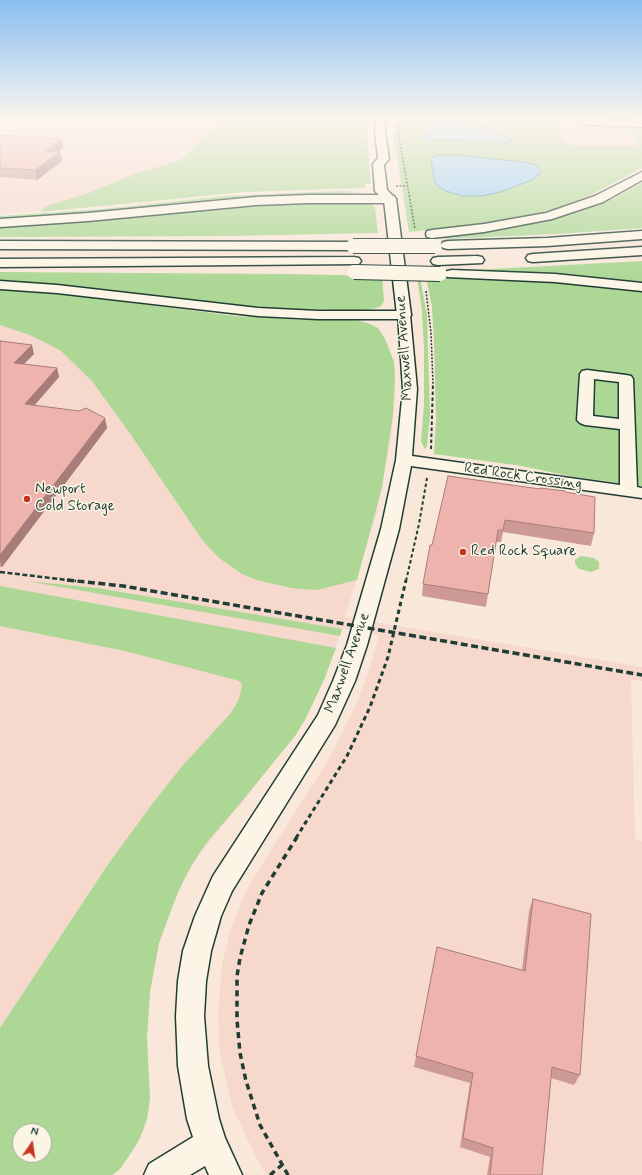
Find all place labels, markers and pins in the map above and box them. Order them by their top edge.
place label: Newport Cold Storage [35,481,115,516]
marker: Newport Cold Storage [22,494,32,504]
place label: Red Rock Square [471,543,576,561]
marker: Red Rock Square [458,547,468,557]

